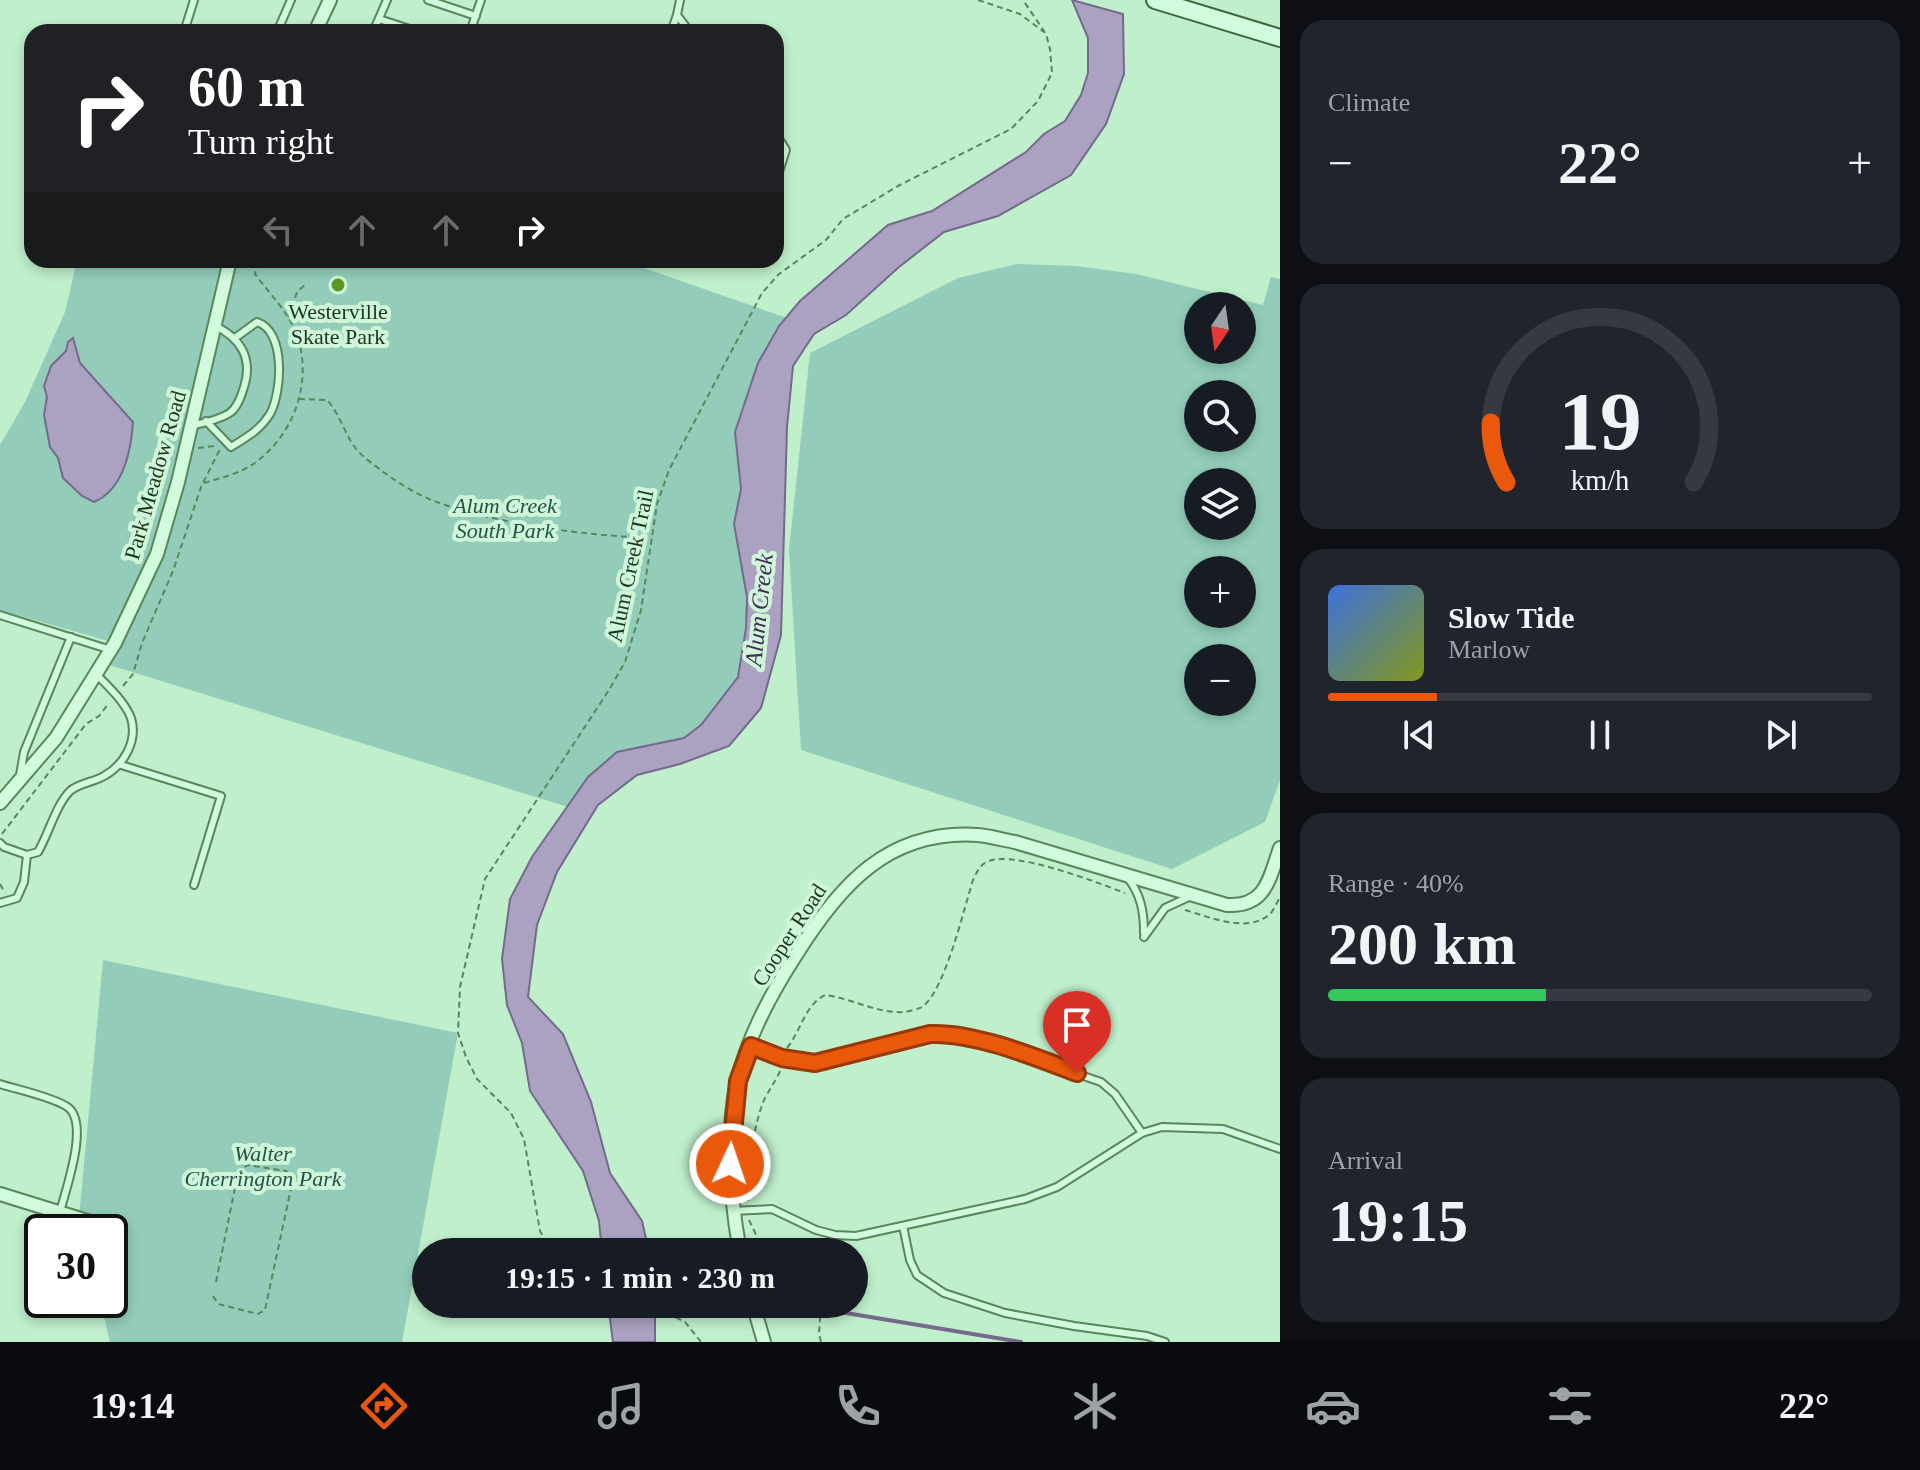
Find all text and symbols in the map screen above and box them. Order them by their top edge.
icon: right [56,56,160,160]
text: 60 m [188,56,305,118]
text: Climate [1328,88,1410,117]
text: Turn right [188,122,334,162]
text: 22° [1558,130,1642,196]
text: − [1328,139,1353,188]
text: + [1847,139,1872,188]
icon: left [256,208,300,252]
icon: ahead [340,208,384,252]
icon: ahead [424,208,468,252]
icon: right [508,208,552,252]
marker: Westerville Skate Park [329,276,347,294]
north arrow [1184,292,1256,364]
map controls [1184,292,1256,716]
place label: Westerville Skate Park [288,299,388,349]
text: 19 [1558,374,1642,466]
button: search [1184,380,1256,452]
street label: Park Meadow Road [119,388,191,562]
text: km/h [1571,465,1629,496]
button: layers [1184,468,1256,540]
street label: Alum Creek Trail [602,487,658,645]
park label: Alum Creek South Park [451,493,558,543]
water label: Alum Creek [740,552,778,670]
button: + [1184,556,1256,628]
text: Slow Tide [1448,601,1574,634]
text: Marlow [1448,635,1530,664]
button: − [1184,644,1256,716]
icon: previous [1397,713,1441,757]
icon: pause [1578,713,1622,757]
icon: next [1759,713,1803,757]
text: Range · 40% [1328,869,1464,898]
street label: Cooper Road [747,879,831,991]
text: 200 km [1328,911,1516,977]
pin [1043,991,1111,1073]
icon: arrive [1055,1003,1099,1047]
position arrow [688,1122,772,1206]
park label: Walter Cherrington Park [184,1141,343,1191]
text: Arrival [1328,1146,1403,1175]
text: 19:15 [1328,1188,1468,1254]
speed limit sign: 30 [24,1214,128,1318]
text: 19:15 · 1 min · 230 m [505,1261,775,1294]
icon: directions [356,1378,412,1434]
icon: music [593,1378,649,1434]
icon: phone [830,1378,886,1434]
icon: climate [1067,1378,1123,1434]
icon: car [1305,1378,1361,1434]
icon: filters [1542,1378,1598,1434]
text: 19:14 [91,1386,175,1426]
text: 22° [1779,1386,1829,1426]

